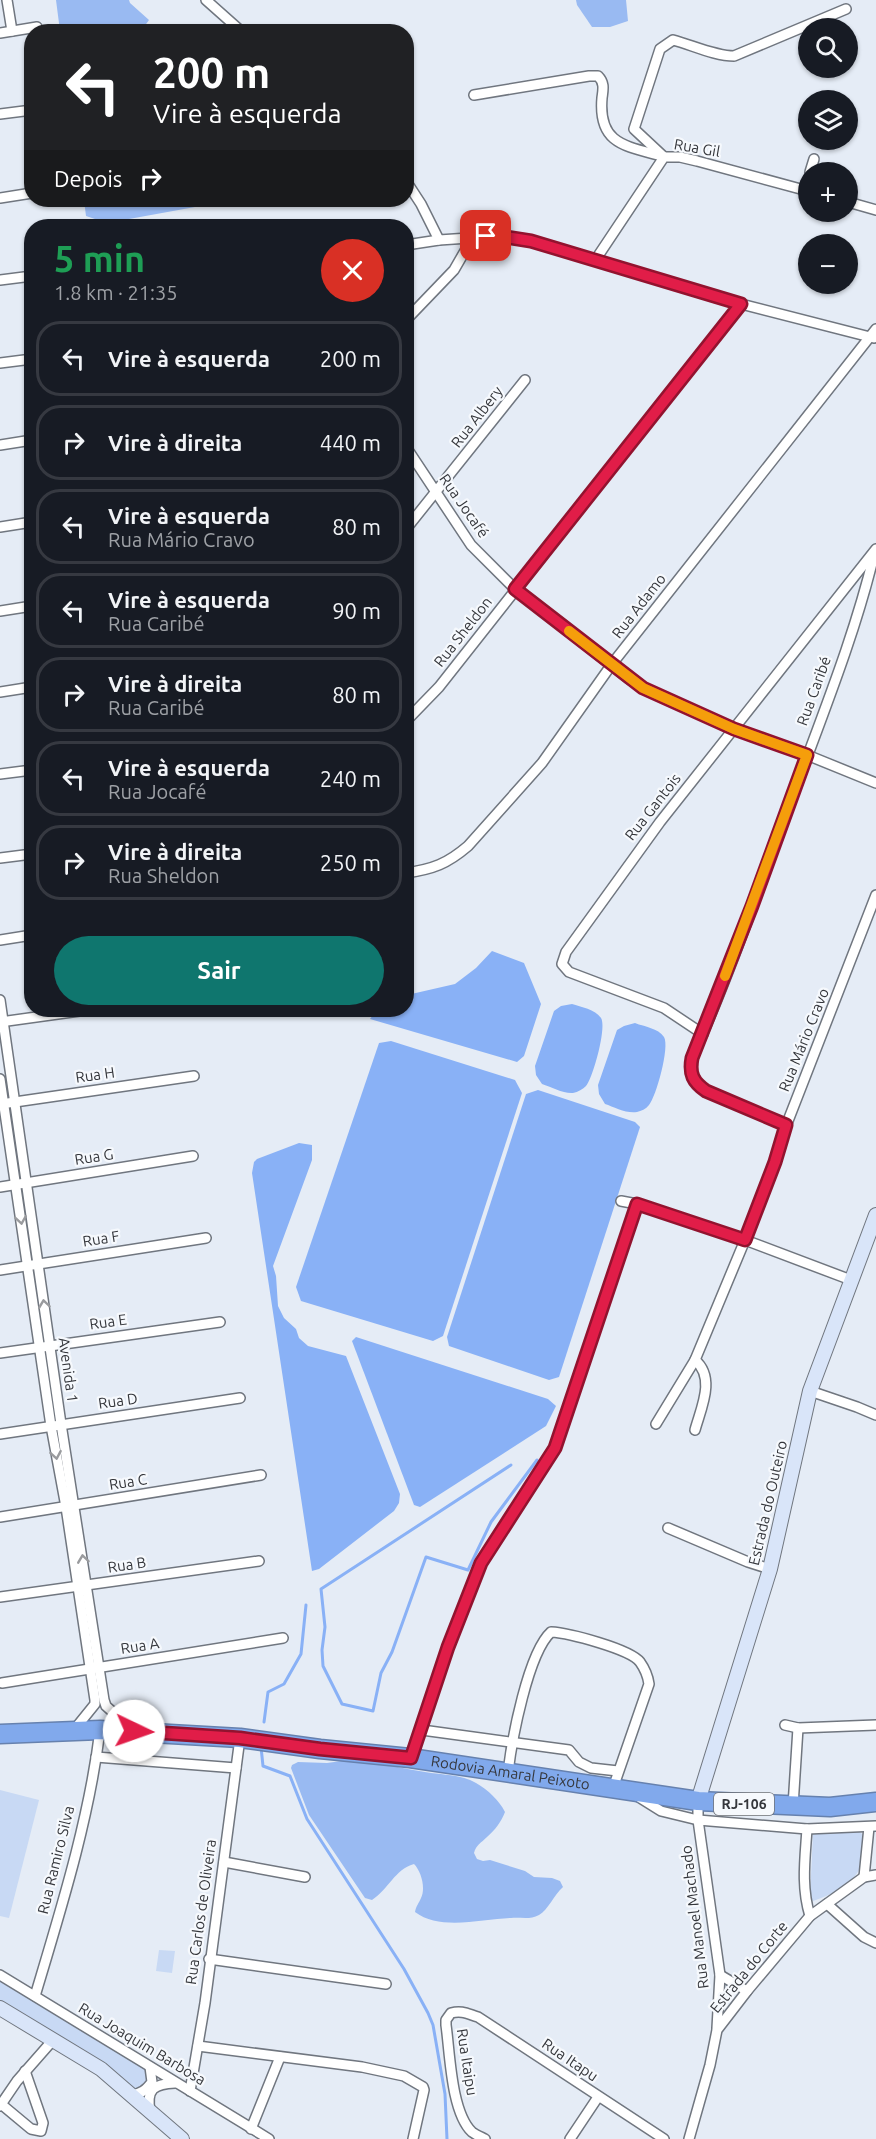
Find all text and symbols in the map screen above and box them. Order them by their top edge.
map controls [798,18,858,294]
button: search [798,18,858,78]
icon: left [54,48,132,126]
text: 200 m [153,49,270,96]
button: layers [798,90,858,150]
text: Vire à esquerda [153,98,342,128]
street label: Rua Gil [673,135,722,160]
icon: right [134,162,167,195]
button: + [798,162,858,222]
text: Depois [54,166,122,191]
pin [460,210,511,261]
icon: arrive [469,219,502,252]
button: − [798,234,858,294]
text: 5 min [54,238,145,279]
button: close [321,239,384,302]
text: 1.8 km · 21:35 [54,281,178,304]
icon: left [57,342,90,375]
text: Vire à esquerda [108,346,270,371]
text: 200 m [320,346,381,371]
street label: Rua Albery [447,383,506,451]
icon: right [57,426,90,459]
text: Vire à direita [108,430,242,455]
text: 440 m [320,430,381,455]
street label: Rua Jocafé [436,471,493,541]
text: Vire à esquerda [108,503,270,528]
icon: left [57,510,90,543]
text: 80 m [332,514,381,539]
text: Rua Mário Cravo [108,528,255,551]
street label: Rua Adamo [608,570,669,641]
text: Vire à esquerda [108,587,270,612]
street label: Rua Sheldon [430,593,495,670]
icon: left [57,594,90,627]
text: 90 m [332,598,381,623]
text: Rua Caribé [108,612,204,635]
street label: Rua Caribé [793,654,834,728]
text: Vire à direita [108,671,242,696]
icon: right [57,678,90,711]
text: 80 m [332,682,381,707]
text: Rua Caribé [108,696,204,719]
text: Vire à esquerda [108,755,270,780]
icon: left [57,762,90,795]
text: 240 m [320,766,381,791]
street label: Rua Gantois [621,770,684,843]
text: Rua Jocafé [108,780,206,803]
text: Vire à direita [108,839,242,864]
icon: right [57,846,90,879]
text: 250 m [320,850,381,875]
text: Rua Sheldon [108,864,220,887]
button: Sair [54,936,384,1005]
street label: Rua Mário Cravo [775,986,832,1094]
street label: Rua H [74,1063,116,1086]
street label: Rua G [73,1145,115,1168]
one-way arrow [14,1215,27,1225]
street label: Rua F [81,1227,121,1250]
one-way arrow [38,1300,50,1309]
street label: Rua E [88,1310,128,1333]
street label: Avenida 1 [56,1336,81,1404]
street label: Rua D [97,1389,139,1412]
street label: Estrada do Outeiro [745,1439,790,1567]
one-way arrow [49,1449,62,1459]
street label: Rua C [108,1470,148,1493]
street label: Rua B [107,1553,147,1576]
one-way arrow [78,1555,90,1564]
street label: Rua A [119,1634,161,1657]
position arrow [102,1699,166,1763]
street label: Rodovia Amaral Peixoto [430,1752,591,1793]
road number: RJ-106 [714,1793,774,1815]
street label: Rua Ramiro Silva [34,1804,77,1916]
street label: Rua Carlos de Oliveira [182,1838,219,1986]
street label: Rua Manoel Machado [677,1844,712,1990]
street label: Estrada do Corte [706,1917,791,2016]
street label: Rua Joaquim Barbosa [76,1999,209,2088]
street label: Rua Itaipu [454,2027,481,2097]
street label: Rua Itapu [539,2035,601,2084]

